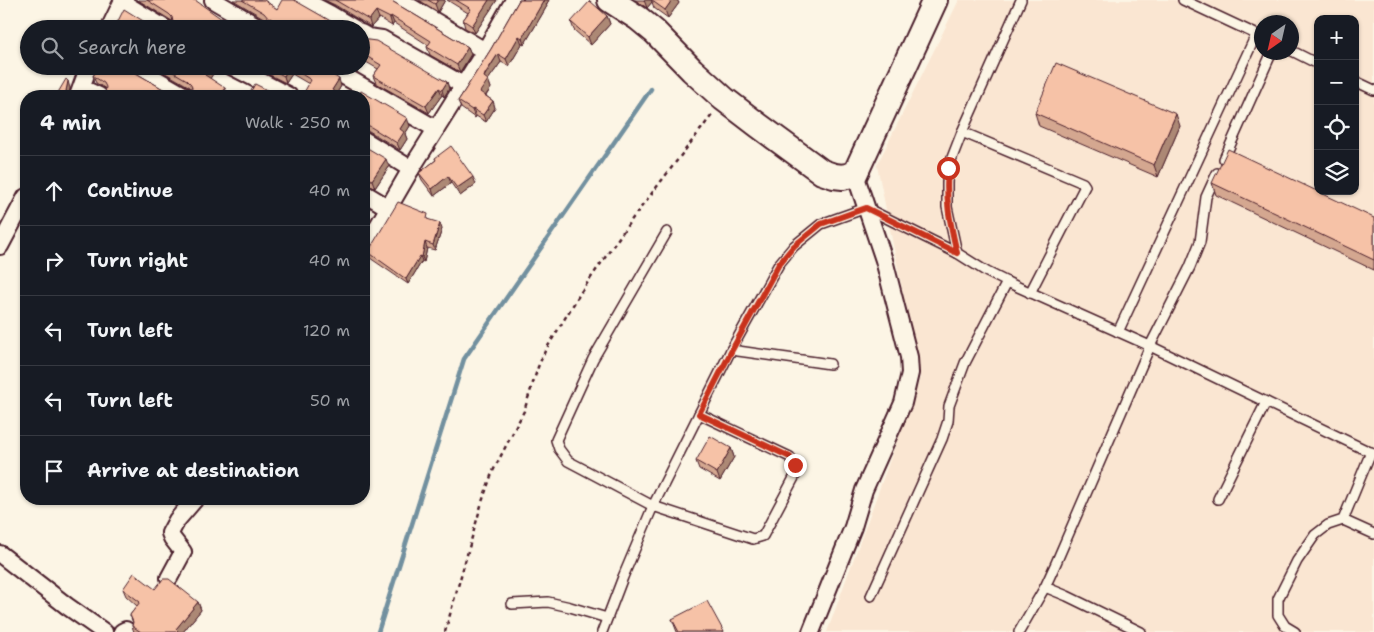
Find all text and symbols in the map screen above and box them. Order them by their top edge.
north arrow [1254,15,1299,60]
map controls [1314,15,1359,195]
button: + [1314,15,1359,60]
search box [20,20,370,75]
icon: search [38,34,66,62]
text: Search here [78,35,187,60]
button: − [1314,60,1359,105]
button: locate [1314,105,1359,150]
text: 4 min [40,109,101,137]
text: Walk · 250 m [245,112,350,133]
button: layers [1314,150,1359,195]
route start [937,157,960,180]
icon: ahead [40,177,68,205]
text: Continue [87,178,173,203]
text: 40 m [308,180,350,201]
icon: right [40,247,68,275]
text: Turn right [87,248,188,273]
text: 40 m [308,250,350,271]
icon: left [40,317,68,345]
text: Turn left [87,318,173,343]
text: 120 m [303,320,350,341]
icon: left [40,387,68,415]
text: Turn left [87,388,173,413]
text: 50 m [310,390,350,411]
route end [784,454,807,477]
icon: arrive [40,457,68,485]
text: Arrive at destination [87,458,299,483]

